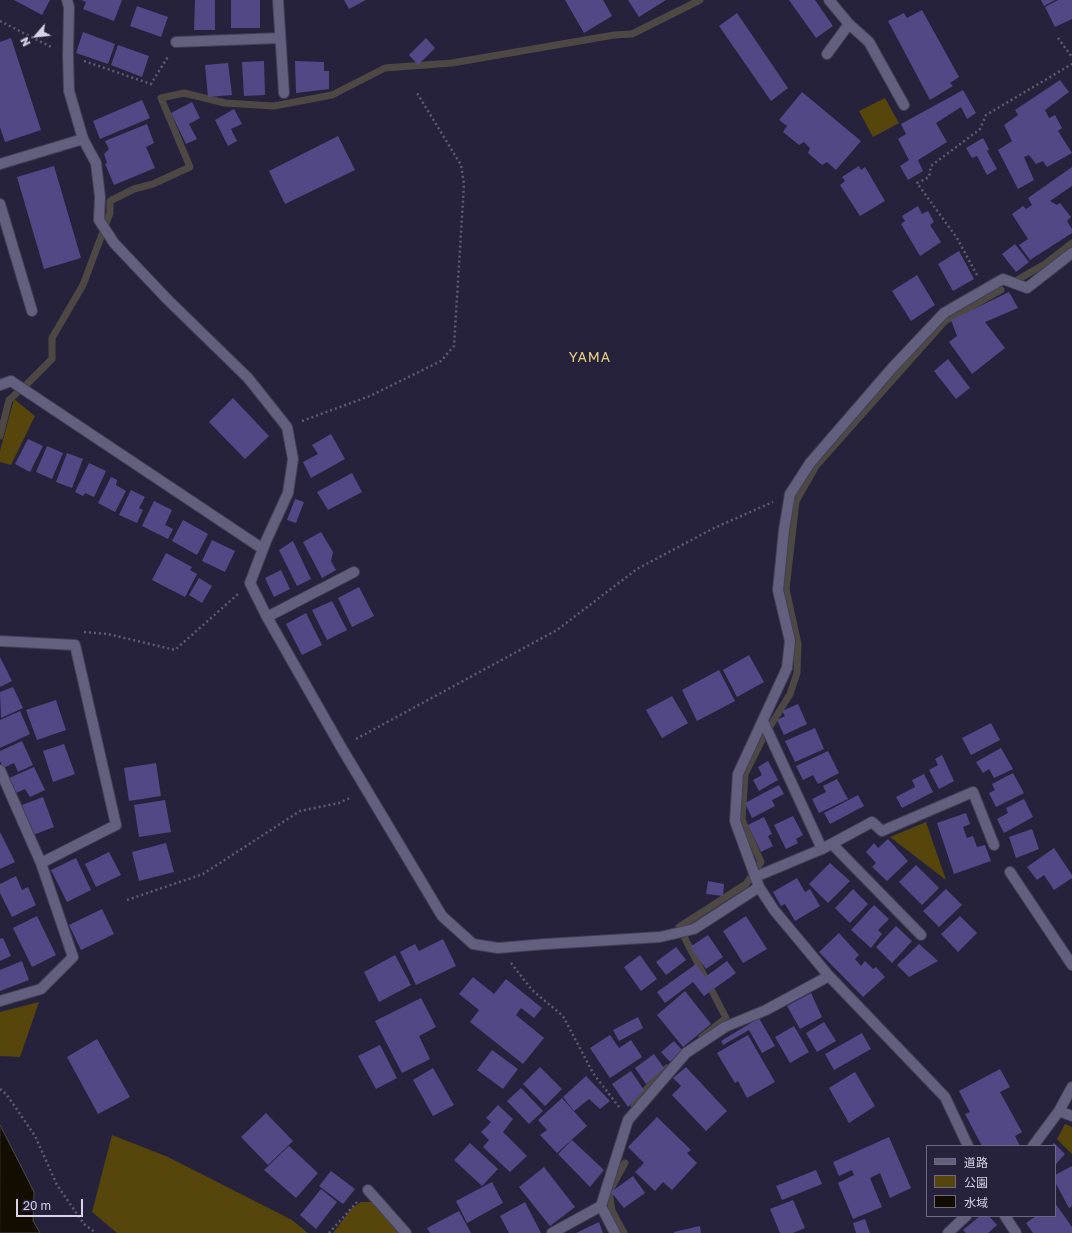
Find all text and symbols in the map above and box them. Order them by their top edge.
north arrow [16,16,56,56]
text: N [17,35,33,49]
district label: YAMA [569,350,611,366]
legend [926,1145,1056,1217]
text: 道路 [964,1155,988,1170]
text: 公園 [964,1175,988,1190]
scale bar [18,1191,85,1217]
text: 水域 [964,1195,988,1210]
text: 20 m [23,1198,51,1213]

